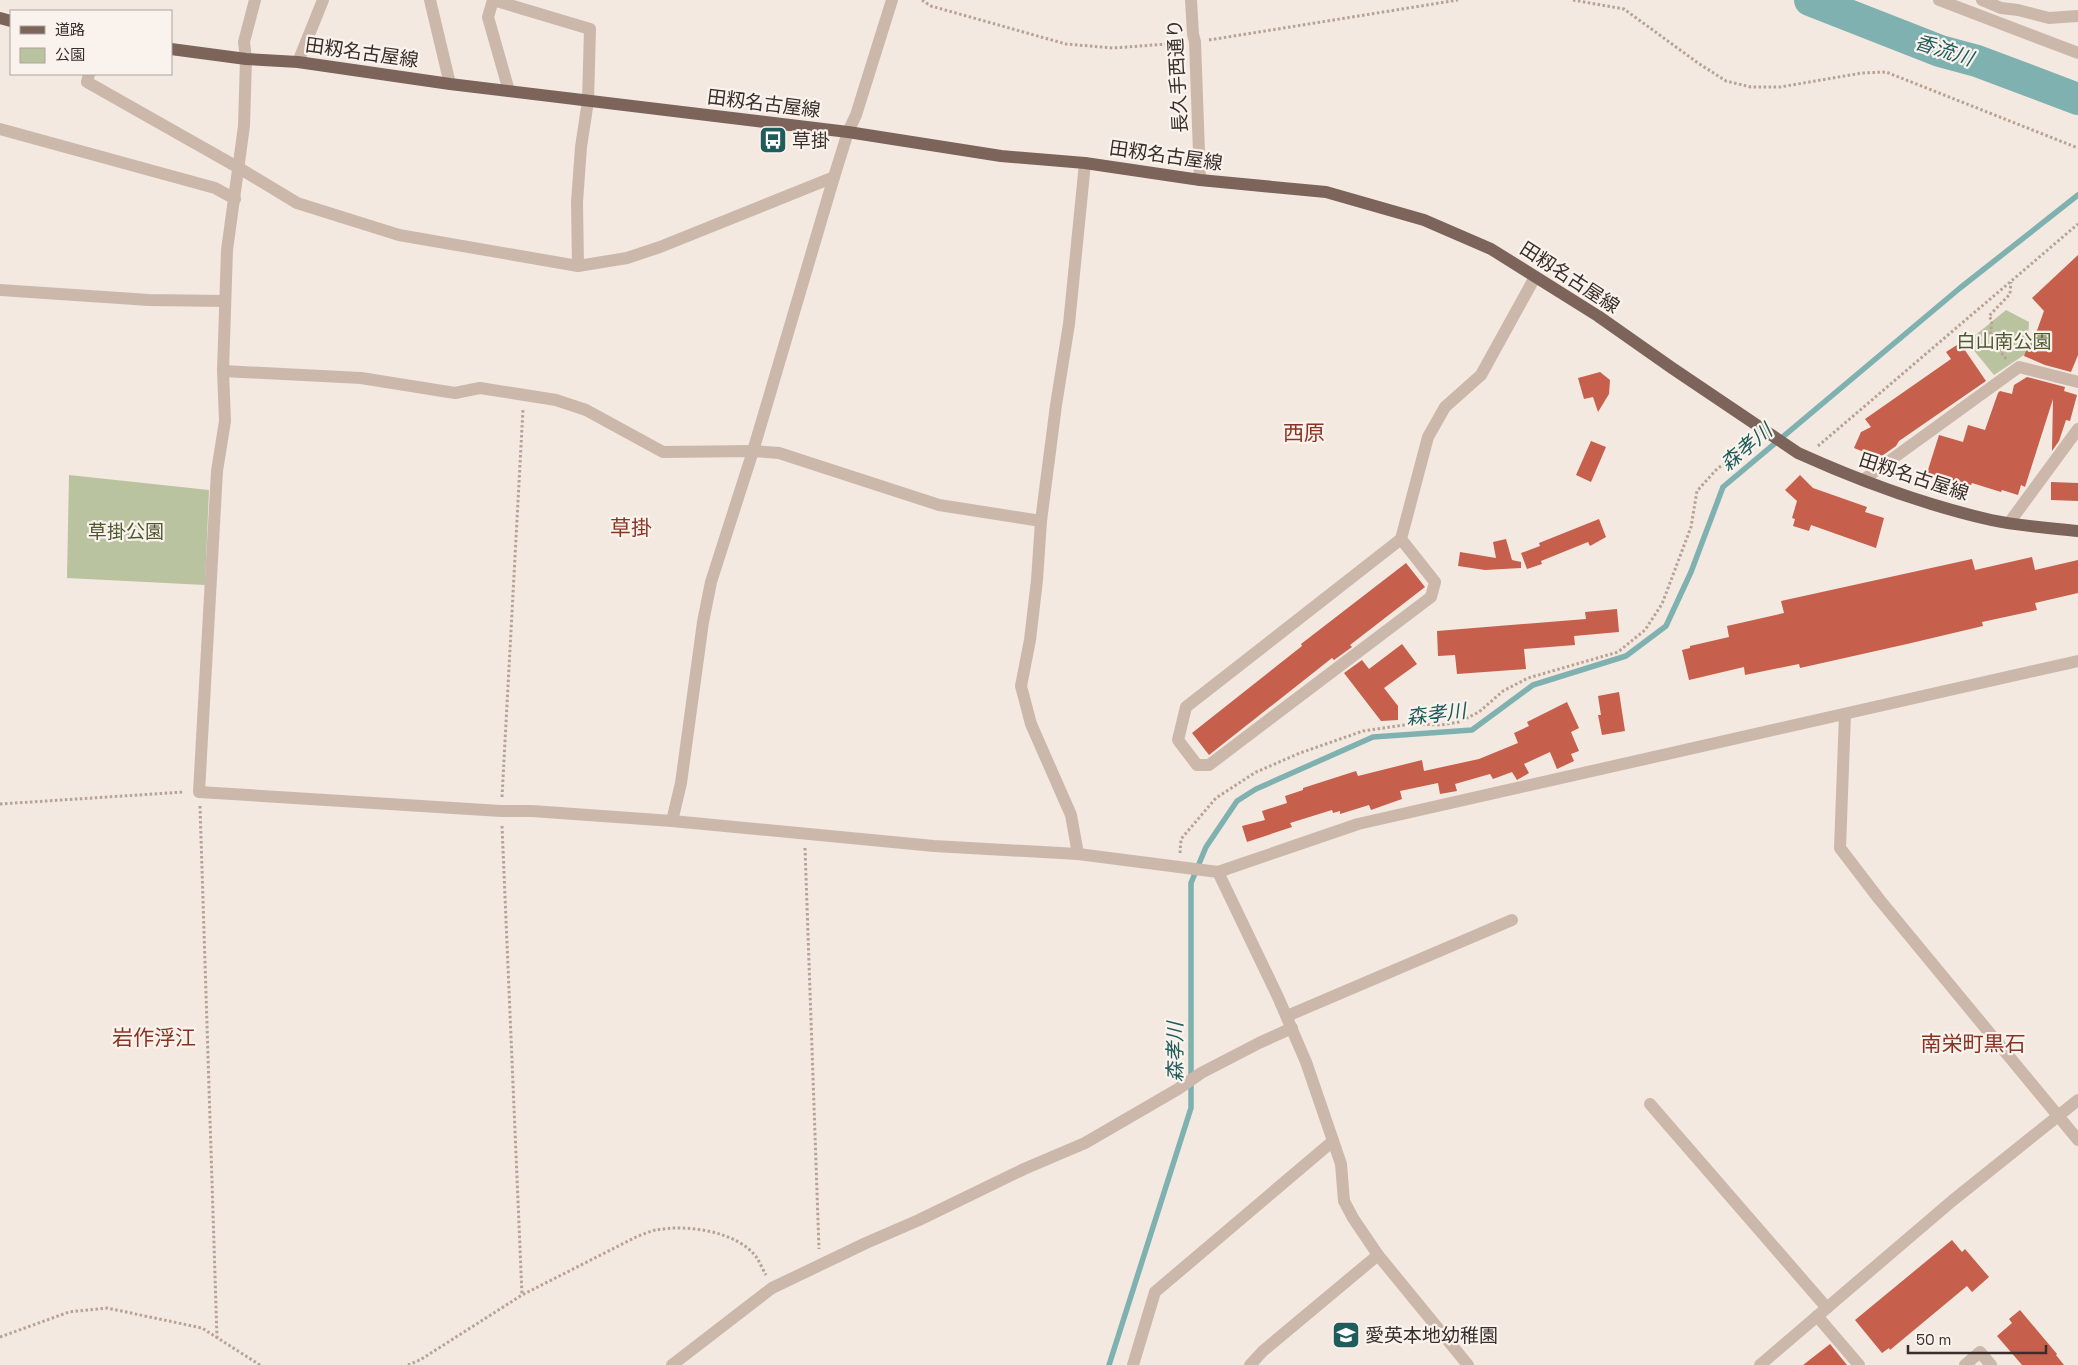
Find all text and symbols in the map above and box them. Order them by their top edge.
legend [10,10,172,75]
street label: 長久手西通り [1162,18,1193,134]
text: 道路 [55,20,85,39]
water label: 香流川 [1911,28,1978,72]
street label: 田籾名古屋線 [304,32,420,73]
text: 公園 [55,45,85,64]
street label: 田籾名古屋線 [706,84,822,123]
bus stop icon: 草掛 [758,125,788,155]
place label: 草掛 [792,128,830,153]
street label: 田籾名古屋線 [1108,135,1224,176]
street label: 田籾名古屋線 [1515,236,1624,319]
park label: 白山南公園 [1956,329,2052,354]
water label: 森孝川 [1715,416,1779,476]
district label: 西原 [1283,419,1325,446]
street label: 田籾名古屋線 [1856,447,1972,506]
district label: 草掛 [610,514,652,541]
park label: 草掛公園 [88,519,164,544]
water label: 森孝川 [1405,697,1469,731]
water label: 森孝川 [1162,1020,1188,1082]
district label: 岩作浮江 [112,1024,196,1051]
district label: 南栄町黒石 [1921,1030,2026,1057]
school or university icon: 愛英本地幼稚園 [1331,1320,1361,1350]
scale bar [1908,1322,2046,1354]
place label: 愛英本地幼稚園 [1365,1323,1498,1348]
text: 50 m [1916,1330,1951,1349]

